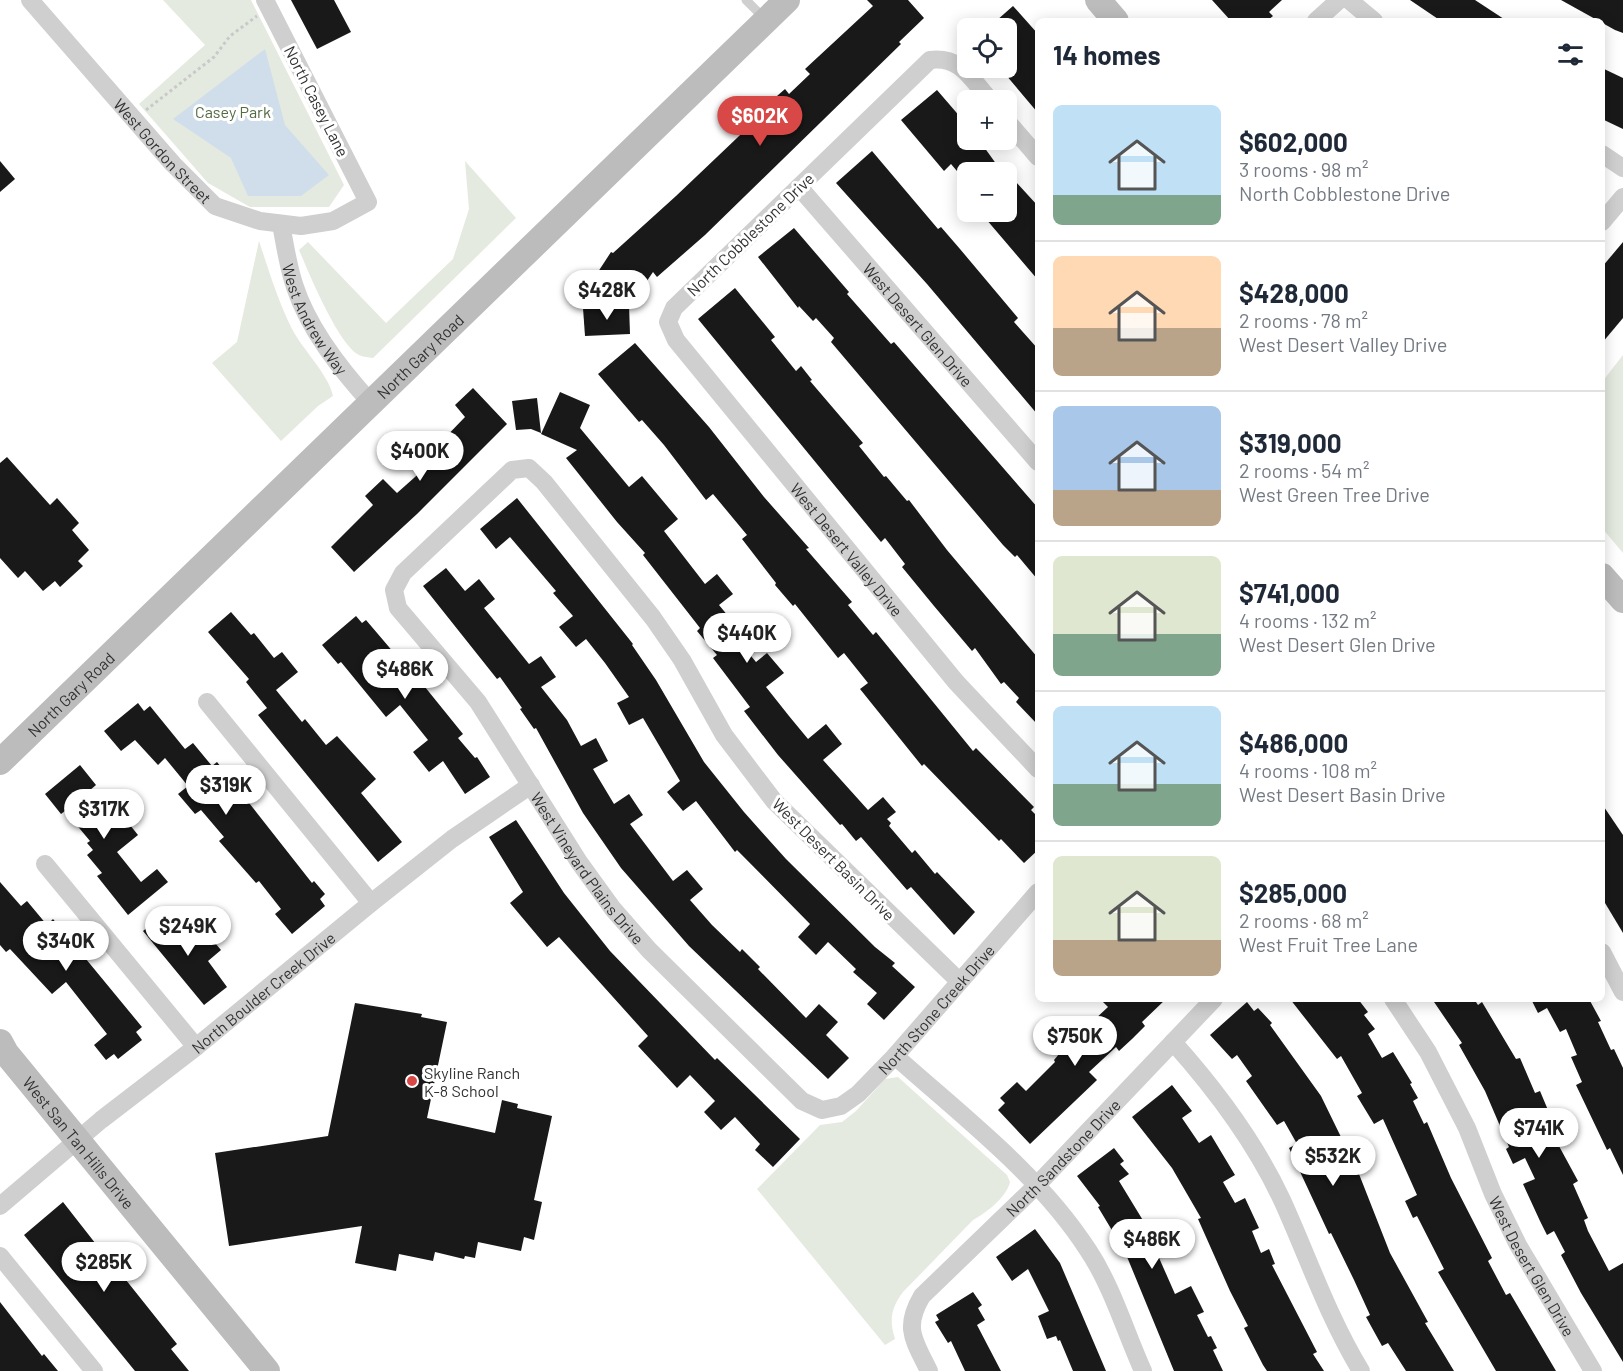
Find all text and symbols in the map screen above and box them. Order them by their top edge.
map controls [957,18,1017,222]
button: locate [957,18,1017,78]
icon: filters [1554,38,1587,71]
text: 14 homes [1053,39,1160,70]
street label: North Casey Lane [281,42,353,160]
button: + [957,90,1017,150]
street label: West Gordon Street [110,94,216,207]
pin: $602K [718,96,802,147]
park label: Casey Park [195,102,271,121]
text: $602K [731,103,789,127]
text: $602,000 [1239,126,1348,157]
icon: home [1101,129,1173,201]
text: 3 rooms · 98 m² [1239,157,1369,181]
button: − [957,162,1017,222]
street label: North Cobblestone Drive [683,168,817,300]
text: North Cobblestone Drive [1239,181,1450,205]
street label: West Desert Glen Drive [860,259,977,390]
street label: West Andrew Way [279,262,352,378]
pin: $428K [565,270,649,321]
text: $428K [578,277,636,301]
text: $428,000 [1239,277,1349,308]
icon: home [1101,280,1173,352]
text: 2 rooms · 78 m² [1239,308,1368,332]
street label: North Gary Road [372,309,467,402]
text: West Desert Valley Drive [1239,332,1447,356]
text: $319,000 [1239,427,1342,458]
icon: home [1101,430,1173,502]
pin: $400K [378,431,462,482]
text: $400K [391,438,449,462]
text: 2 rooms · 54 m² [1239,458,1369,482]
street label: West Desert Valley Drive [787,479,907,620]
text: West Green Tree Drive [1239,482,1430,506]
text: $741,000 [1239,577,1340,608]
icon: home [1101,580,1173,652]
text: 4 rooms · 132 m² [1239,608,1376,632]
pin: $440K [705,613,789,664]
text: $440K [717,620,777,644]
text: West Desert Glen Drive [1239,632,1436,656]
street label: North Gary Road [23,648,118,740]
pin: $486K [363,649,447,700]
text: $486K [376,656,434,680]
text: $486,000 [1239,727,1348,758]
icon: home [1101,730,1173,802]
text: 4 rooms · 108 m² [1239,758,1377,782]
pin: $319K [184,765,268,816]
text: $319K [200,772,252,796]
text: West Desert Basin Drive [1239,782,1446,806]
street label: West Vineyard Plains Drive [528,788,649,948]
pin: $317K [62,789,146,840]
street label: West Desert Basin Drive [769,794,899,924]
text: $317K [78,796,130,820]
text: $285,000 [1239,877,1347,908]
icon: home [1101,880,1173,952]
pin: $249K [146,906,230,957]
text: 2 rooms · 68 m² [1239,908,1369,932]
text: $249K [159,913,217,937]
pin: $340K [24,921,108,972]
street label: North Boulder Creek Drive [187,927,338,1057]
text: $340K [37,928,95,952]
text: West Fruit Tree Lane [1239,932,1418,956]
street label: North Stone Creek Drive [873,940,998,1078]
pin: $750K [1033,1016,1117,1067]
text: $750K [1047,1023,1103,1047]
place label: Skyline Ranch K-8 School [424,1063,520,1100]
street label: West San Tan Hills Drive [20,1072,139,1212]
marker: Skyline Ranch K-8 School [405,1074,419,1088]
street label: North Sandstone Drive [1001,1095,1124,1220]
pin: $741K [1497,1108,1581,1159]
text: $741K [1513,1115,1565,1139]
pin: $532K [1291,1136,1375,1187]
text: $532K [1305,1143,1361,1167]
street label: West Desert Glen Drive [1486,1193,1579,1339]
pin: $486K [1110,1219,1194,1270]
text: $486K [1123,1226,1181,1250]
pin: $285K [62,1242,146,1293]
text: $285K [76,1249,132,1273]

